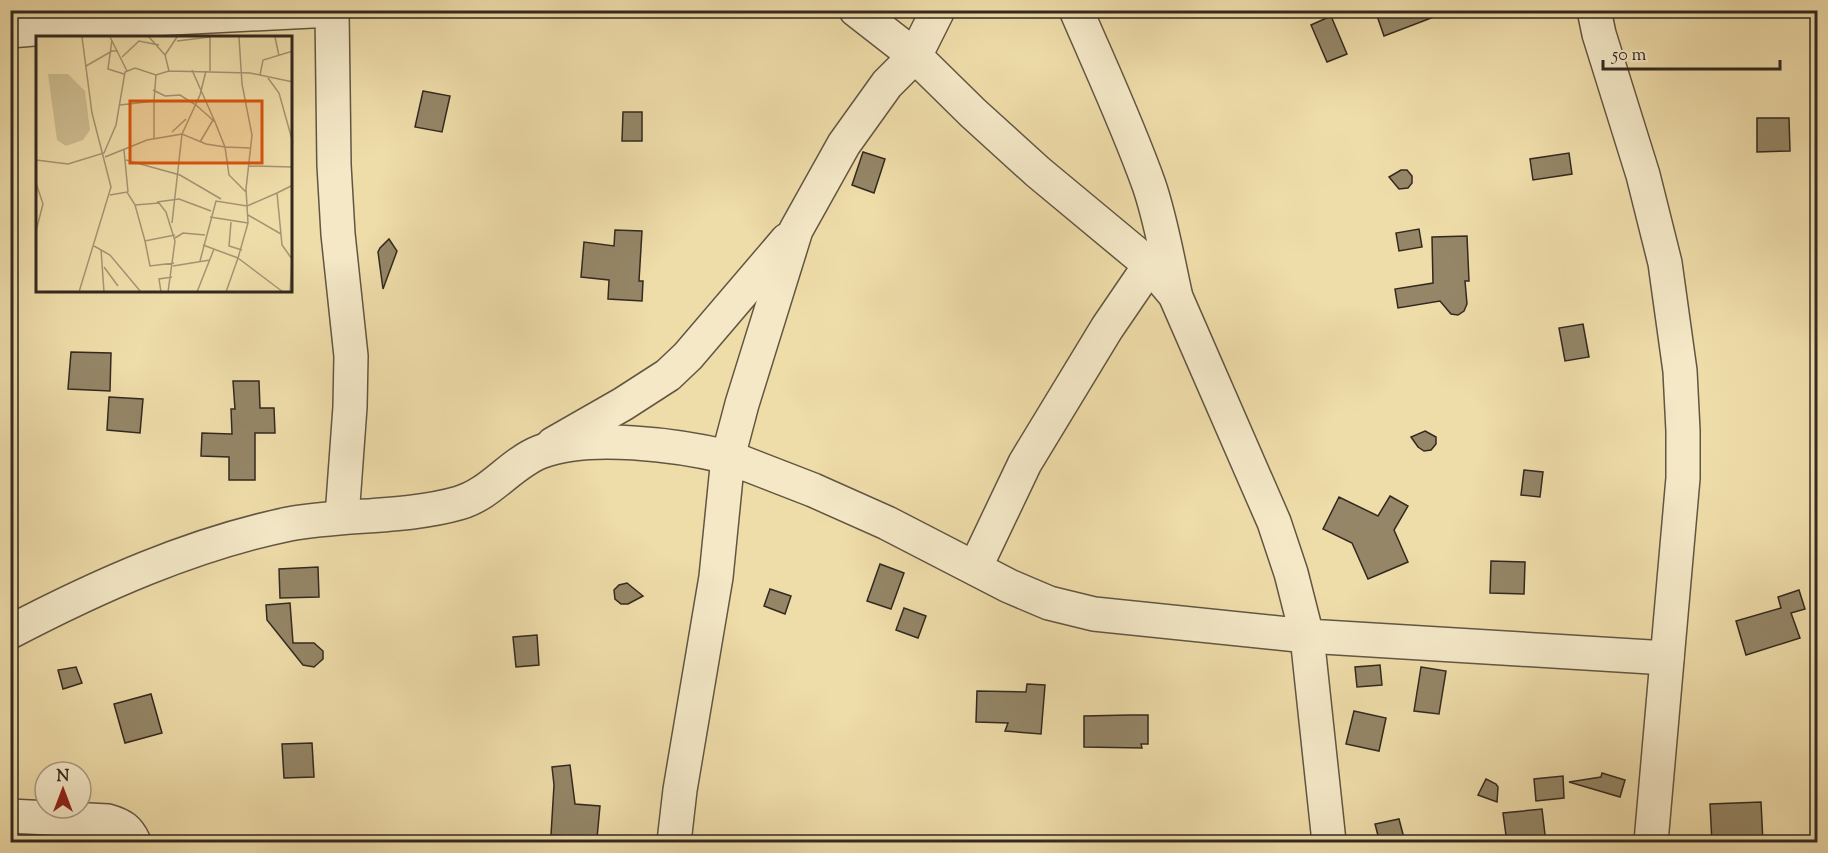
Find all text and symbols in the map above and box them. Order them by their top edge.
scale bar [1603,33,1780,71]
inset map [36,36,292,292]
text: 50 m [1611,43,1647,69]
north arrow [33,760,93,820]
text: N [57,766,70,789]

